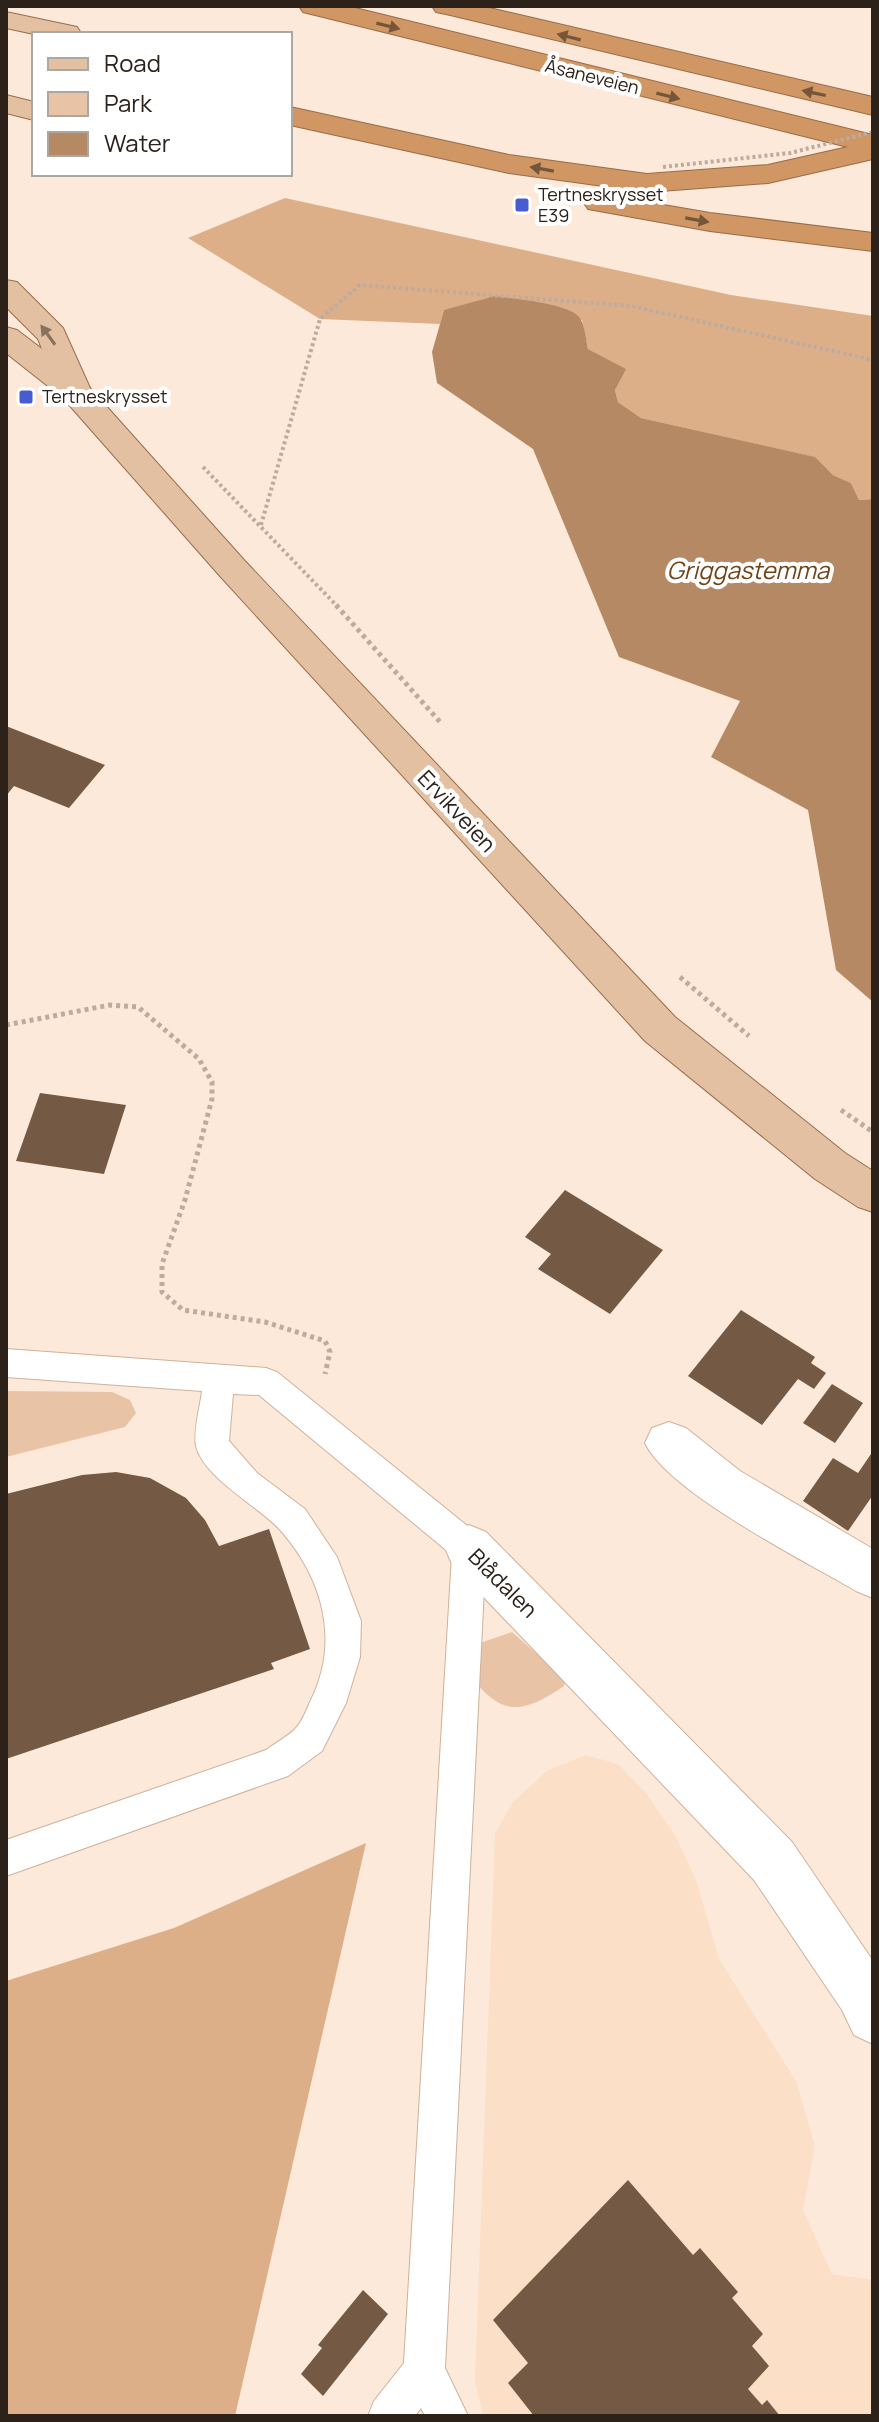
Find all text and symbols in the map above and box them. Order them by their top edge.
one-way arrow [376,20,401,33]
one-way arrow [557,30,582,43]
legend [32,32,292,176]
text: Road [104,46,161,79]
street label: Åsaneveien [543,53,642,99]
text: Park [104,86,153,119]
one-way arrow [801,87,826,99]
one-way arrow [655,90,680,103]
text: Water [104,126,171,159]
one-way arrow [529,163,554,175]
place label: Tertneskrysset E39 [538,182,664,227]
marker: Tertneskrysset E39 [513,196,531,214]
one-way arrow [685,214,710,227]
one-way arrow [41,324,56,345]
place label: Tertneskrysset [42,384,168,408]
marker: Tertneskrysset [17,388,35,406]
water label: Griggastemma [667,553,831,586]
street label: Ervikveien [411,763,503,859]
street label: Blådalen [462,1542,544,1624]

